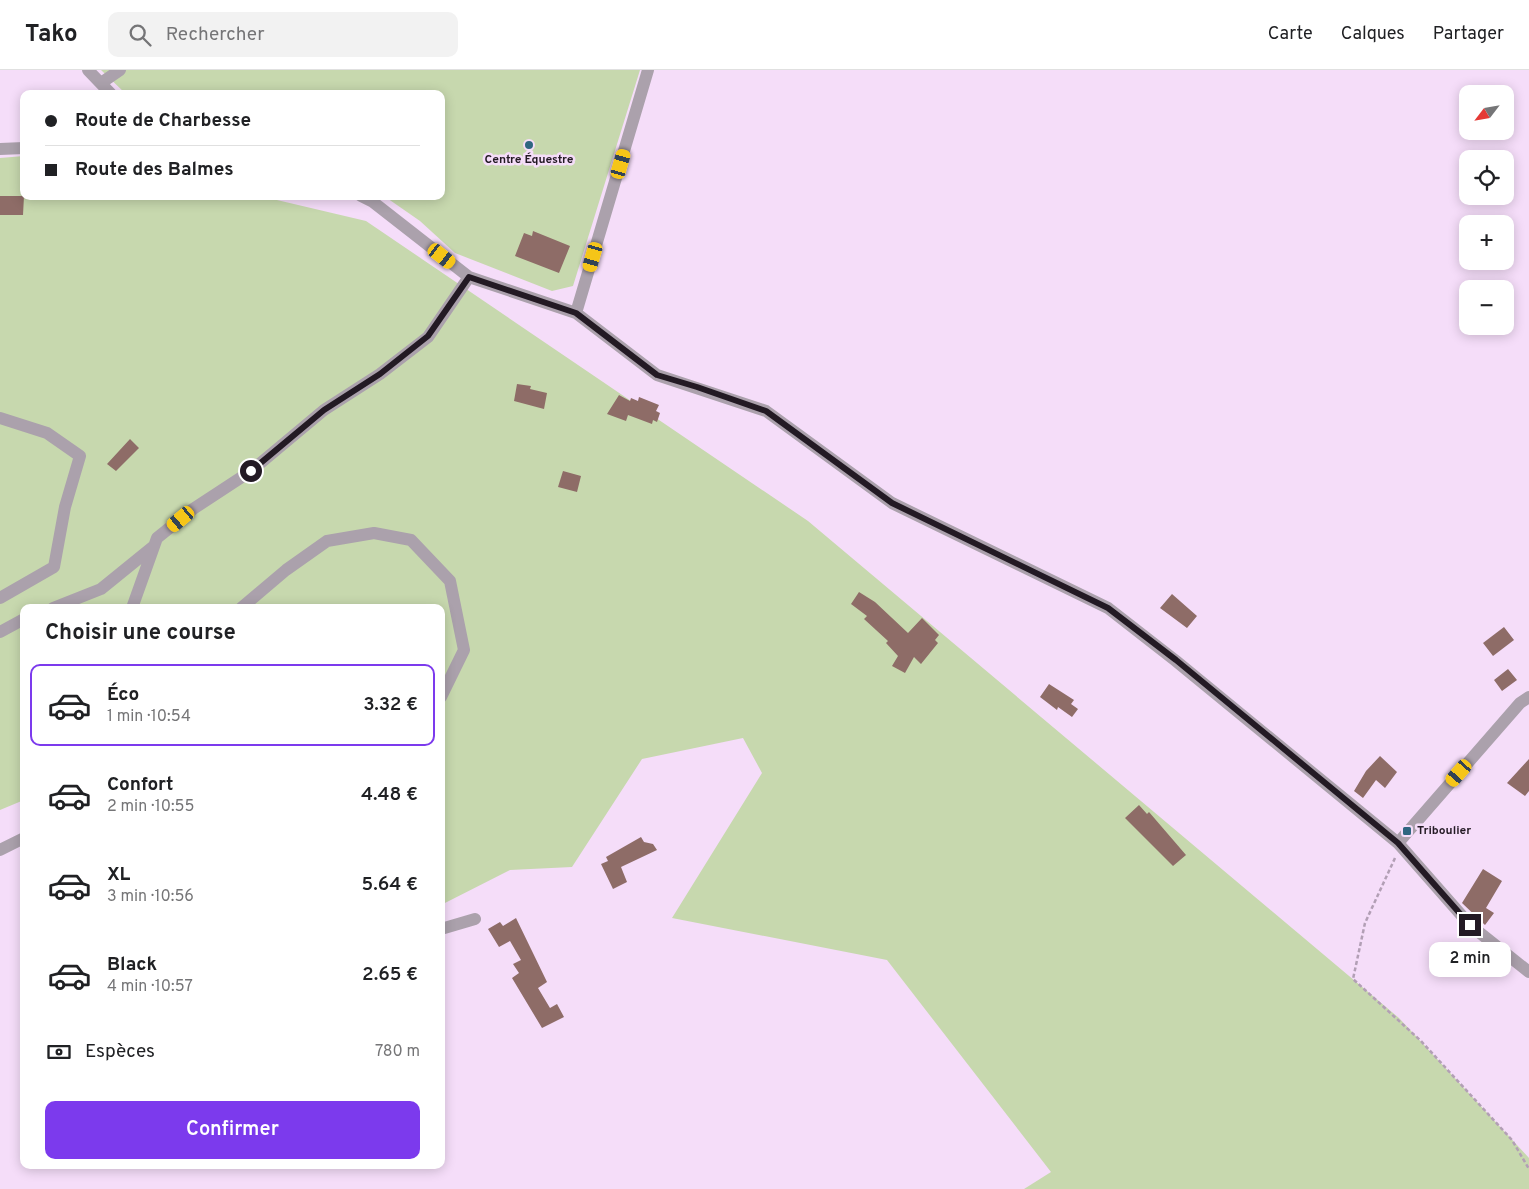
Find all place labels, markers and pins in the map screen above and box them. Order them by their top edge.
marker: Centre Équestre [523,139,535,151]
place label: Centre Équestre [485,152,574,168]
place label: Triboulier [1417,823,1471,839]
marker: Triboulier [1401,825,1413,837]

